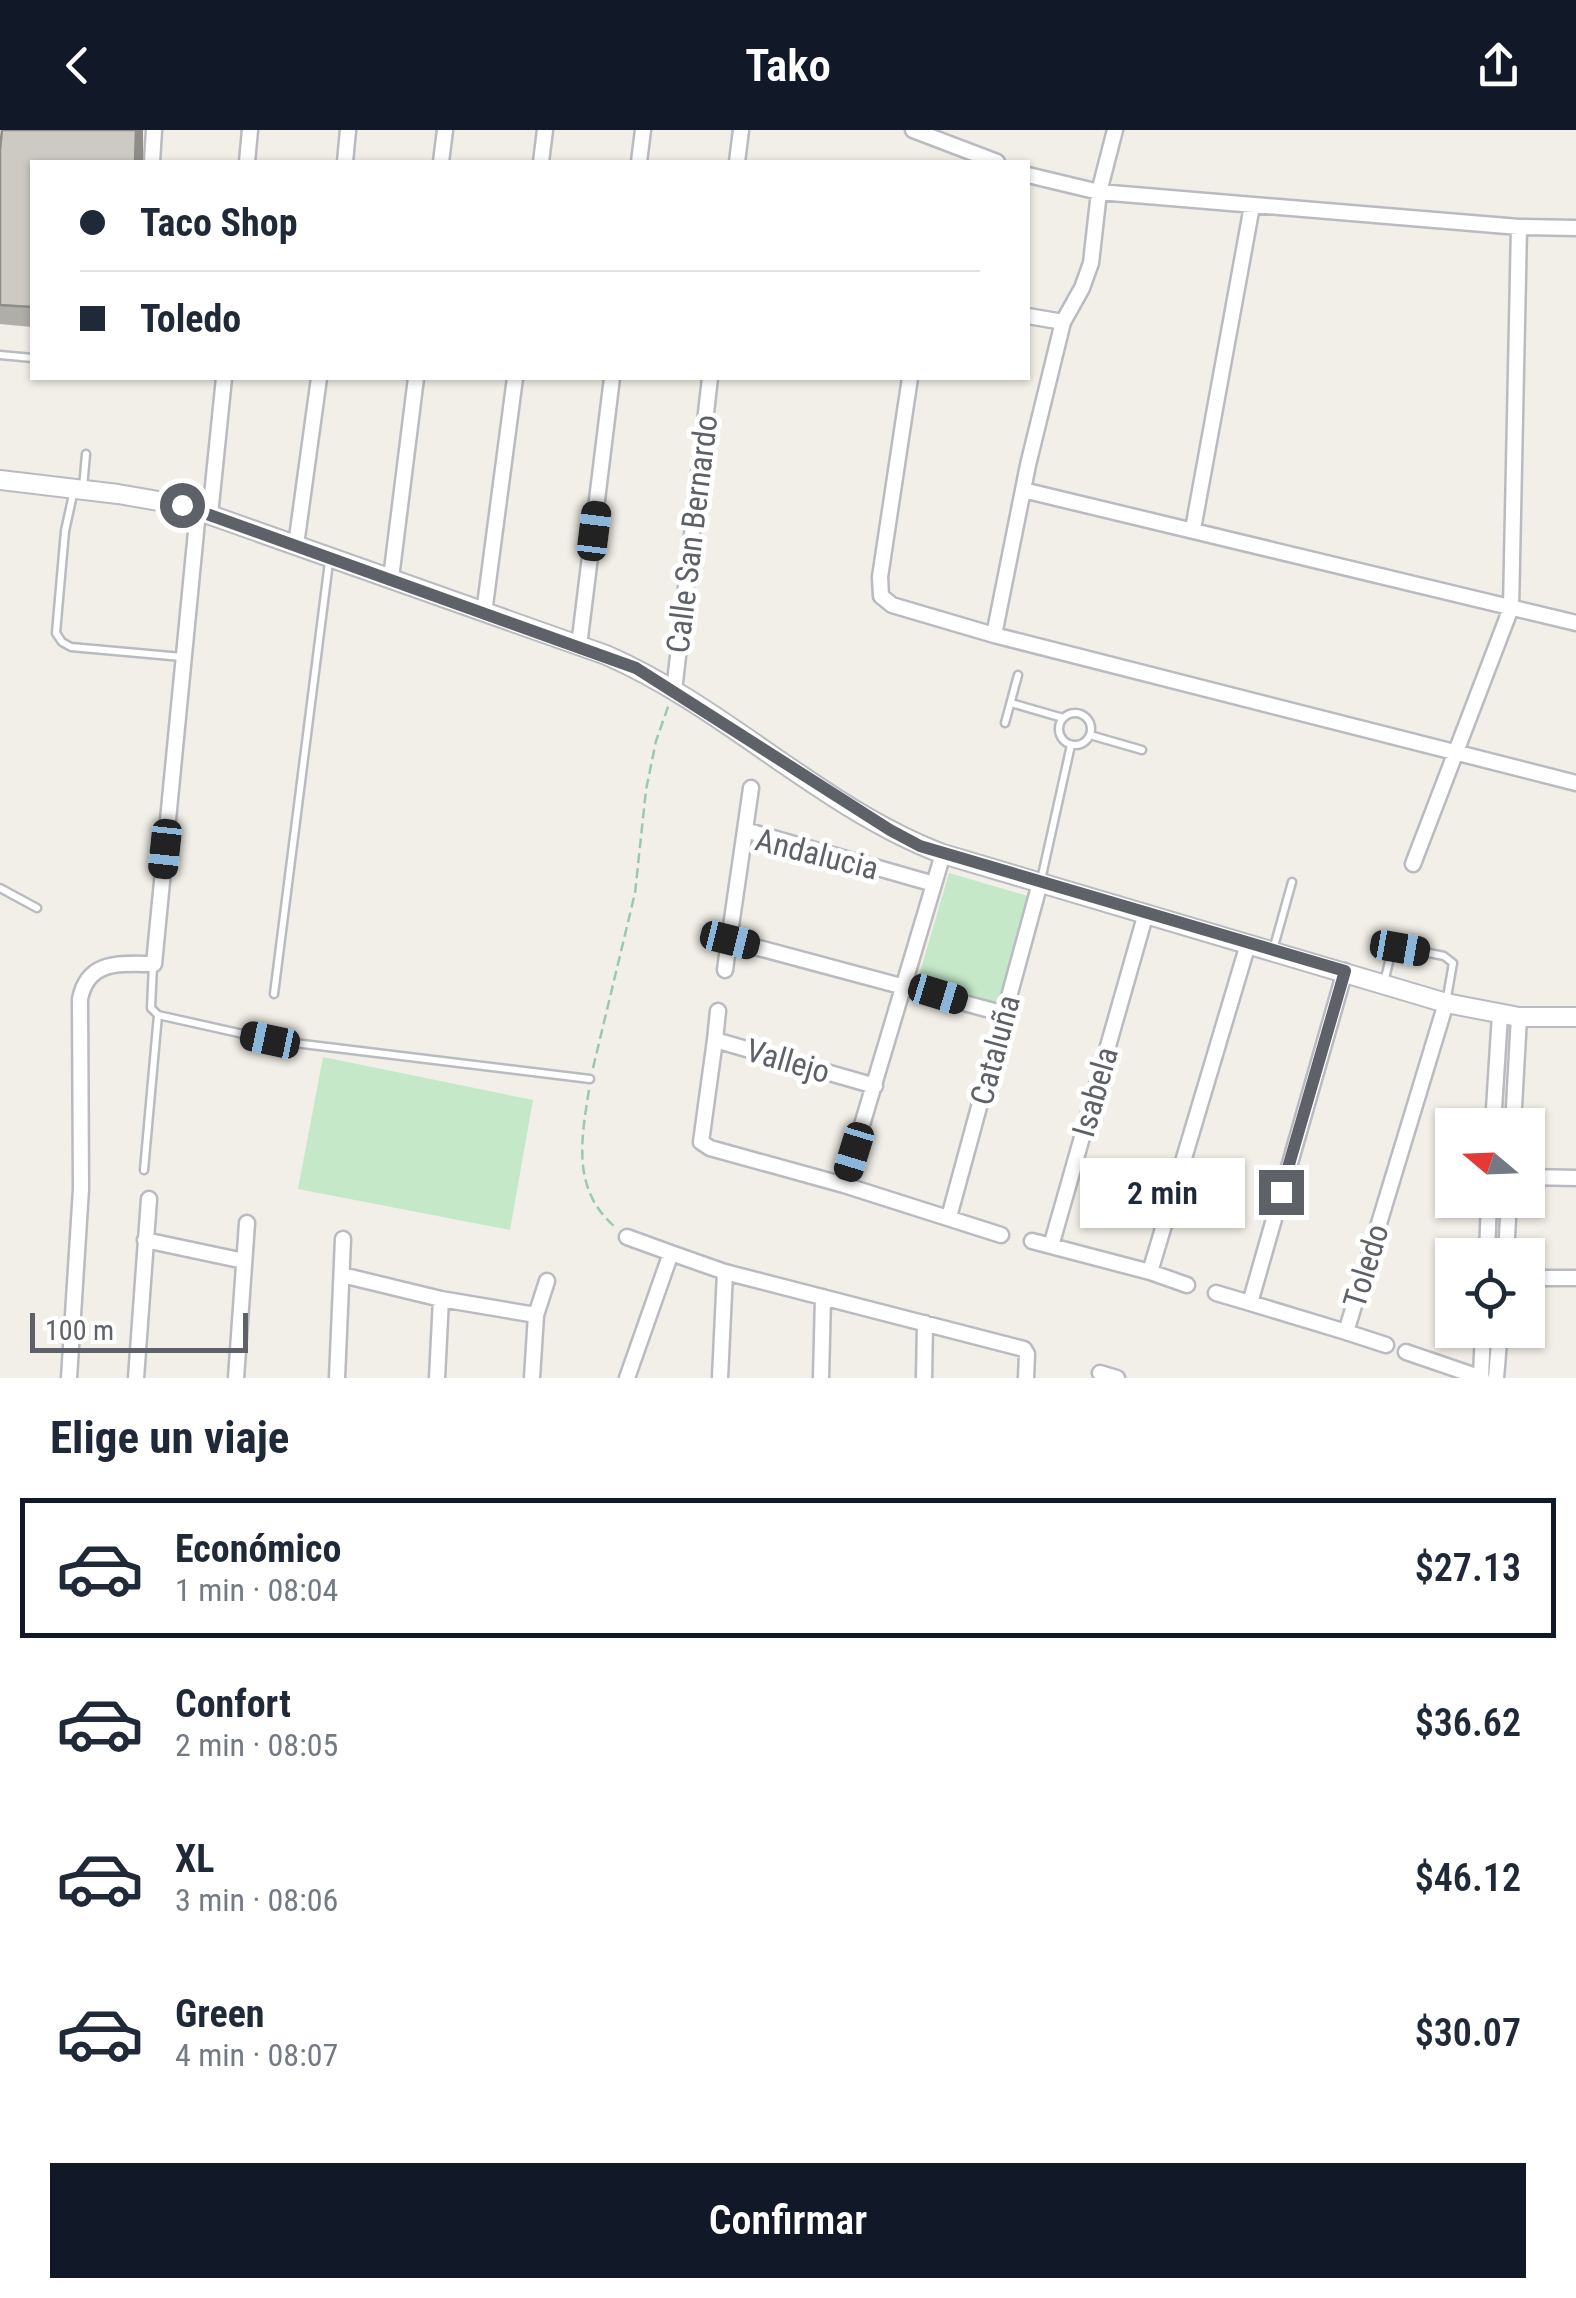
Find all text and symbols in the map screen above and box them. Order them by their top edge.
icon: back [50,38,105,93]
icon: share [1471,38,1526,93]
text: Tako [745,39,831,92]
text: Taco Shop [140,201,298,245]
text: Toledo [140,297,241,341]
street label: Calle San Bernardo [659,413,725,655]
route start [160,483,205,528]
car [575,499,613,563]
car [147,818,183,880]
street label: Andalucia [752,820,882,888]
car [697,918,763,962]
car [1368,928,1432,968]
car [905,971,971,1017]
street label: Cataluña [962,991,1028,1109]
car [238,1019,302,1061]
street label: Vallejo [742,1031,834,1091]
street label: Isabela [1064,1043,1126,1141]
north arrow [1435,1108,1545,1218]
map controls [1435,1108,1545,1348]
car [831,1119,877,1185]
callout: 2 min [1081,1157,1246,1227]
route end [1259,1170,1304,1215]
text: 2 min [1127,1174,1198,1212]
street label: Toledo [1335,1220,1397,1312]
button: locate [1435,1238,1545,1348]
scale bar [30,1308,248,1352]
text: 100 m [45,1314,114,1347]
text: Elige un viaje [50,1411,289,1464]
icon: car [55,1523,145,1613]
text: Económico [175,1527,341,1571]
text: $27.13 [1415,1546,1521,1590]
text: 1 min · 08:04 [175,1571,338,1609]
icon: car [55,1678,145,1768]
text: Confort [175,1682,291,1726]
text: $36.62 [1415,1701,1521,1745]
text: 2 min · 08:05 [175,1726,338,1764]
icon: car [55,1833,145,1923]
text: XL [175,1837,214,1881]
text: $46.12 [1415,1856,1521,1900]
text: 3 min · 08:06 [175,1881,338,1919]
icon: car [55,1988,145,2078]
text: Green [175,1992,265,2036]
text: $30.07 [1415,2011,1521,2055]
text: 4 min · 08:07 [175,2036,338,2074]
button: Confirmar [50,2163,1526,2278]

